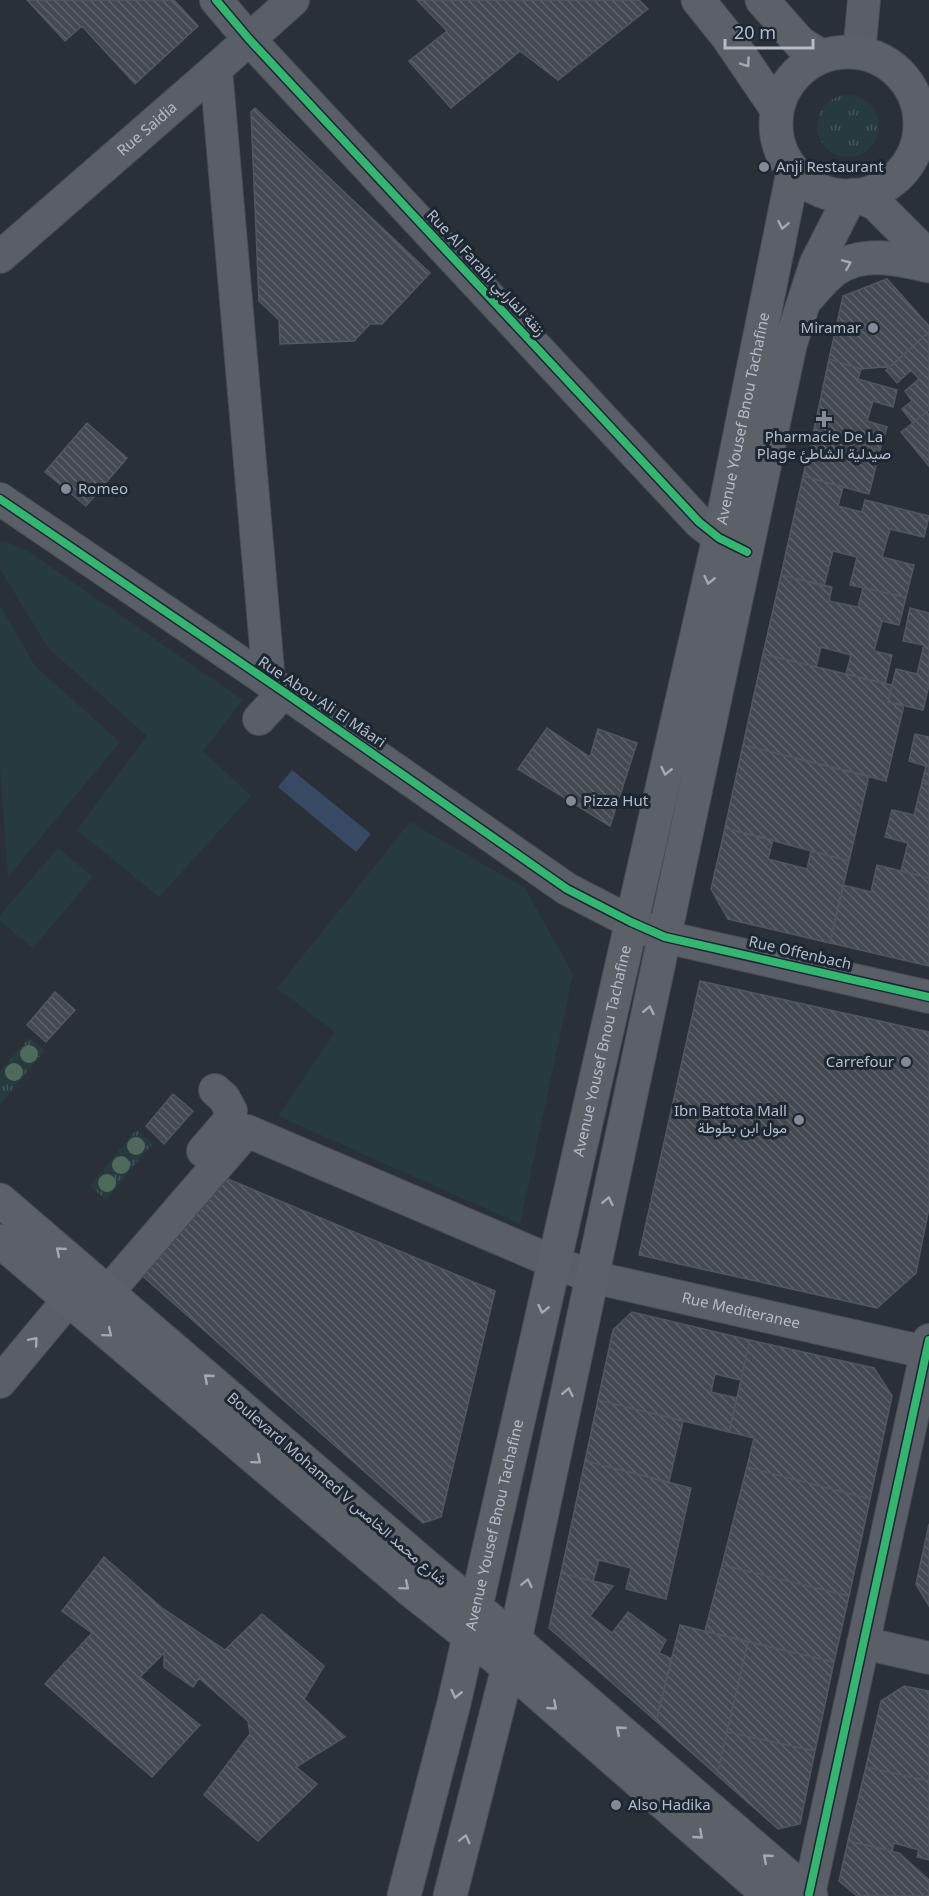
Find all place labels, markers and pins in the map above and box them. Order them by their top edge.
place label: Anji Restaurant [776,156,884,176]
marker: Anji Restaurant [757,160,771,174]
place label: Miramar [801,317,861,337]
marker: Miramar [866,321,880,335]
marker: Pharmacie De La Plage صيدلية الشاطئ [817,412,831,426]
place label: Pharmacie De La Plage صيدلية الشاطئ [757,426,891,464]
place label: Romeo [78,478,128,498]
marker: Romeo [59,482,73,496]
place label: Pizza Hut [583,790,649,810]
marker: Pizza Hut [564,794,578,808]
place label: Carrefour [826,1051,894,1071]
marker: Carrefour [899,1055,913,1069]
place label: Ibn Battota Mall مول ابن بطوطة [674,1100,787,1138]
marker: Ibn Battota Mall مول ابن بطوطة [792,1113,806,1127]
place label: Also Hadika [628,1794,711,1814]
marker: Also Hadika [609,1798,623,1812]

